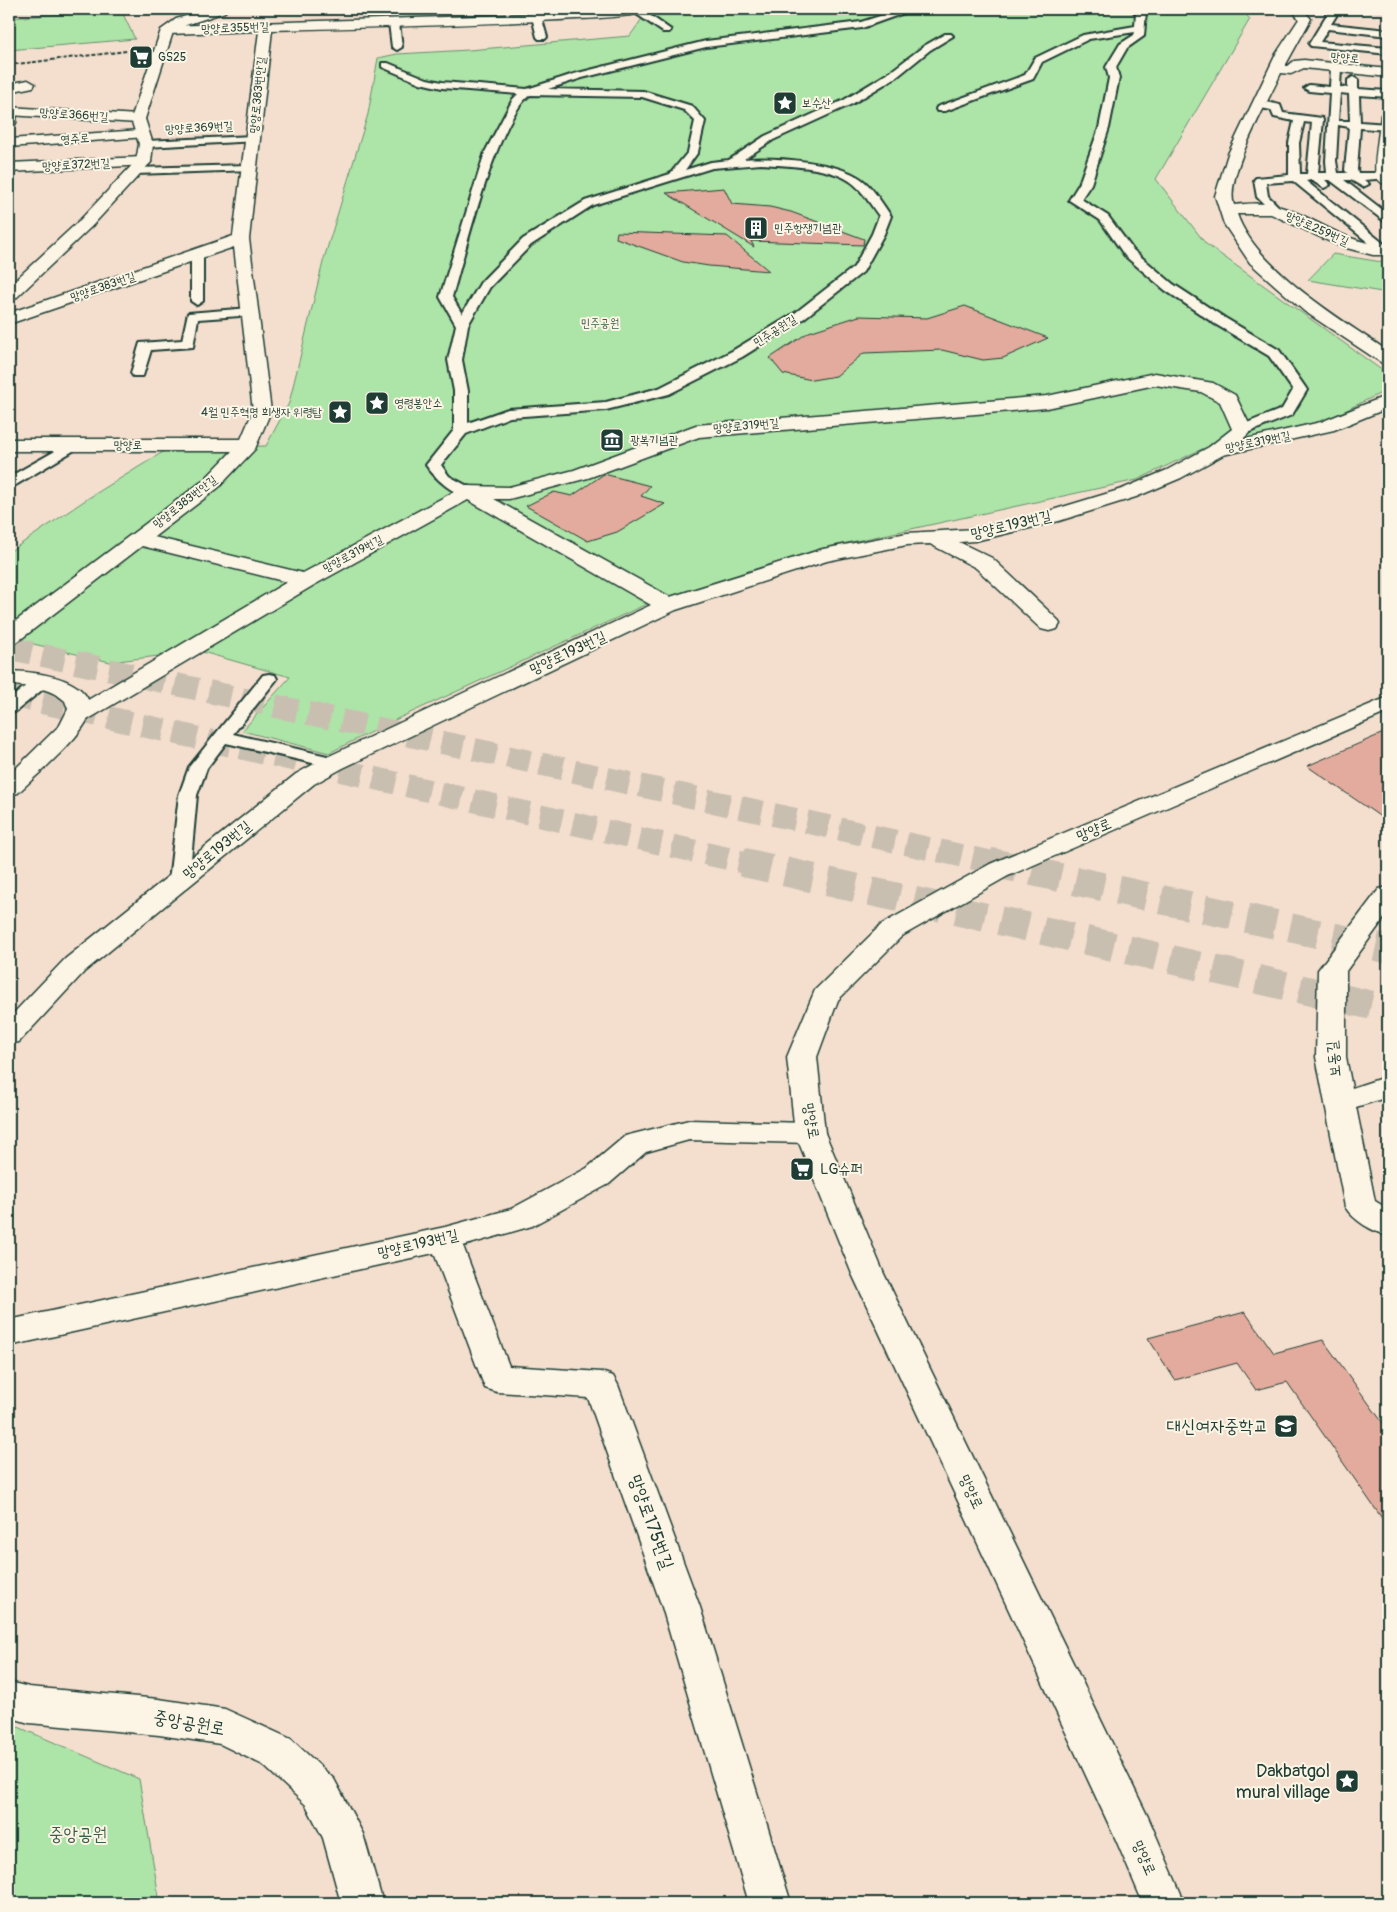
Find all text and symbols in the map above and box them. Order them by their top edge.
street label: 망양로355번길 [201,19,270,37]
supermarket icon: GS25 [128,44,154,70]
street label: 망양로 [1330,49,1360,67]
place label: GS25 [158,50,186,65]
street label: 망양로383번안길 [246,55,270,134]
place icon: 보수산 [772,90,798,116]
place label: 보수산 [802,96,831,111]
street label: 망양로366번길 [39,105,109,125]
street label: 망양로369번길 [165,119,234,137]
street label: 영주로 [60,131,90,147]
street label: 망양로372번길 [42,156,111,174]
street label: 망양로259번길 [1283,208,1351,250]
building icon: 민주항쟁기념관 [743,215,769,241]
place label: 민주항쟁기념관 [774,221,842,236]
street label: 망양로383번길 [69,269,138,305]
street label: 민주공원길 [751,312,800,350]
park label: 민주공원 [581,316,619,331]
place icon: 영령봉안소 [364,390,390,416]
place label: 영령봉안소 [394,396,442,411]
place icon: 4월 민주혁명 희생자 위령탑 [327,399,353,425]
place label: 4월 민주혁명 희생자 위령탑 [201,405,322,420]
street label: 망양로319번길 [713,416,780,436]
museum icon: 광복기념관 [599,427,625,453]
street label: 망양로319번길 [1224,428,1292,456]
place label: 광복기념관 [630,433,679,448]
street label: 망양로 [114,438,142,453]
street label: 망양로383번안길 [150,472,220,532]
street label: 망양로193번길 [969,506,1053,544]
street label: 망양로319번길 [320,532,386,576]
street label: 망양로193번길 [527,627,609,679]
street label: 망양로 [1074,814,1114,846]
street label: 망양로193번길 [179,817,255,883]
street label: 보동길 [1323,1040,1345,1078]
street label: 망양로 [798,1102,824,1140]
supermarket icon: LG슈퍼 [789,1156,815,1182]
place label: LG슈퍼 [820,1160,863,1179]
street label: 망양로193번길 [376,1225,460,1263]
school or university icon: 대신여자중학교 [1273,1413,1299,1439]
place label: 대신여자중학교 [1167,1415,1268,1438]
street label: 망양로175번길 [623,1472,679,1573]
street label: 망양로 [955,1472,987,1512]
street label: 중앙공원로 [151,1705,227,1741]
place label: Dakbatgol mural village [1236,1760,1330,1804]
place icon: Dakbatgol mural village [1334,1768,1360,1794]
park label: 중앙공원 [49,1823,107,1846]
street label: 망양로 [1128,1838,1160,1878]

